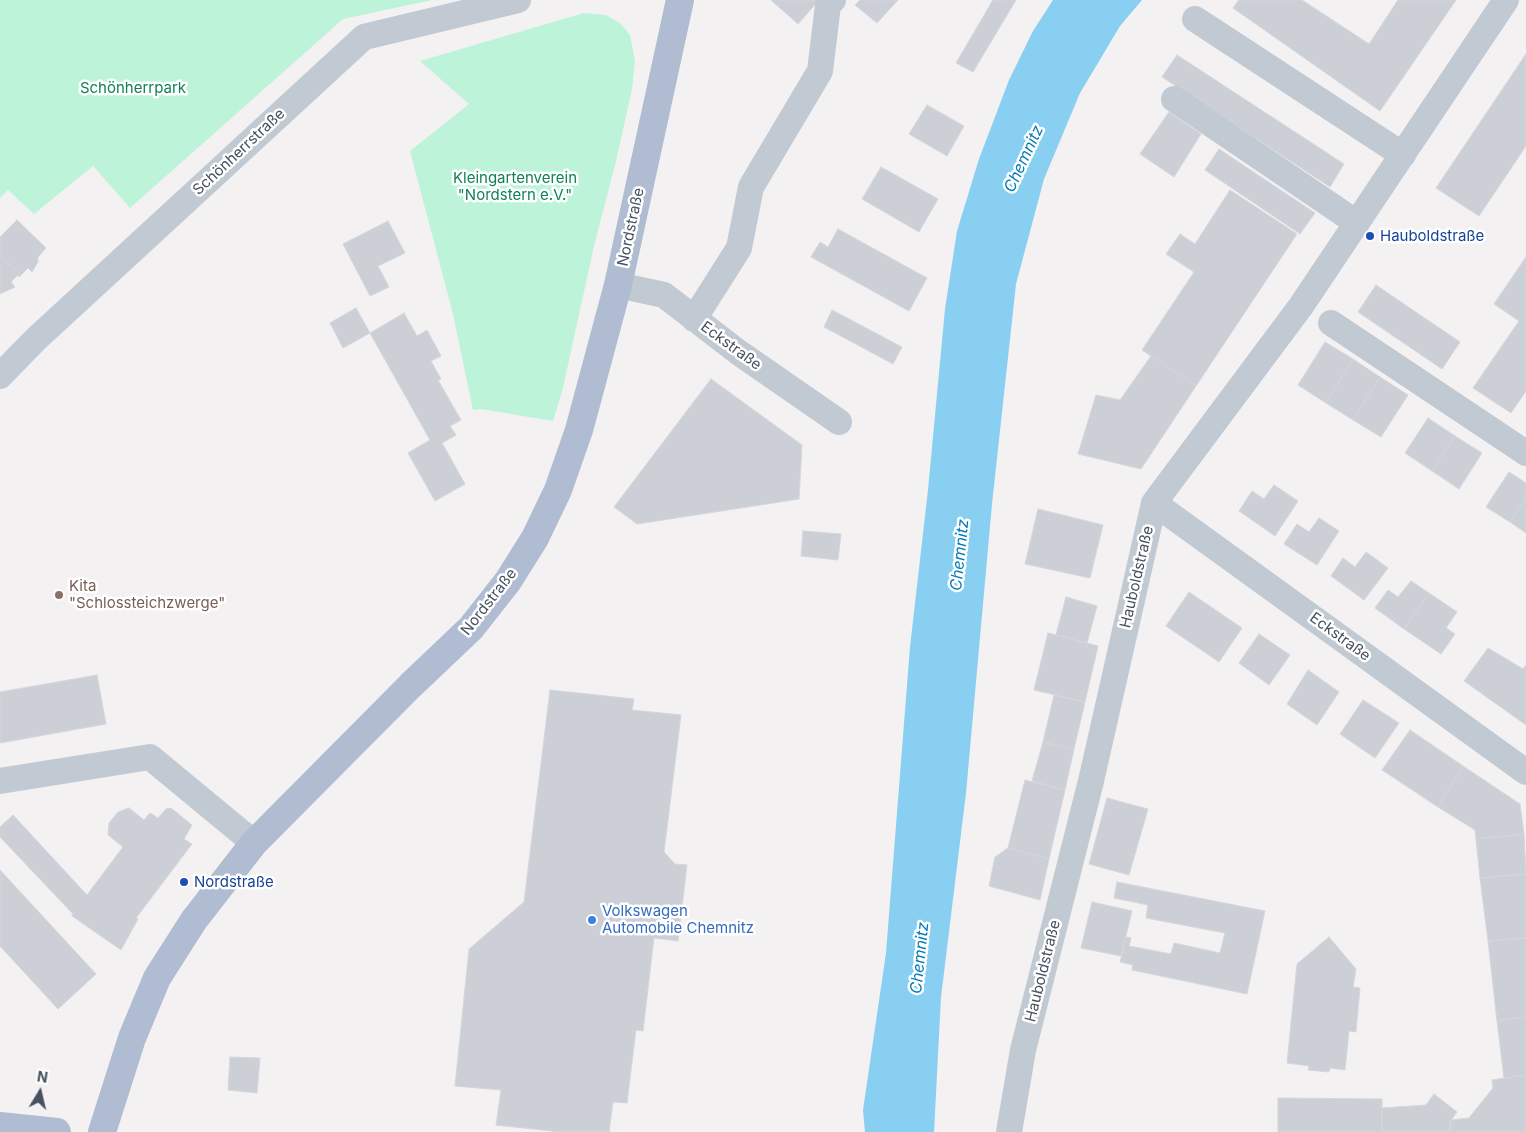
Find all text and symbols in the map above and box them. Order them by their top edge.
park label: Schönherrpark [80,79,186,97]
street label: Schönherrstraße [189,105,289,199]
water label: Chemnitz [1000,122,1048,196]
park label: Kleingartenverein "Nordstern e.V." [453,169,577,204]
street label: Nordstraße [614,186,648,268]
place label: Hauboldstraße [1380,227,1484,245]
marker: Hauboldstraße [1364,230,1376,242]
street label: Eckstraße [697,318,765,374]
water label: Chemnitz [947,518,973,592]
street label: Hauboldstraße [1116,524,1158,630]
street label: Nordstraße [457,565,521,639]
place label: Kita "Schlossteichzwerge" [69,577,225,612]
marker: Kita "Schlossteichzwerge" [53,589,65,601]
street label: Eckstraße [1306,609,1374,665]
place label: Nordstraße [194,873,274,891]
marker: Nordstraße [178,876,190,888]
place label: Volkswagen Automobile Chemnitz [602,902,754,937]
marker: Volkswagen Automobile Chemnitz [586,914,598,926]
street label: Hauboldstraße [1022,918,1064,1024]
water label: Chemnitz [907,921,933,995]
north arrow [15,1067,65,1117]
text: N [36,1067,49,1086]

